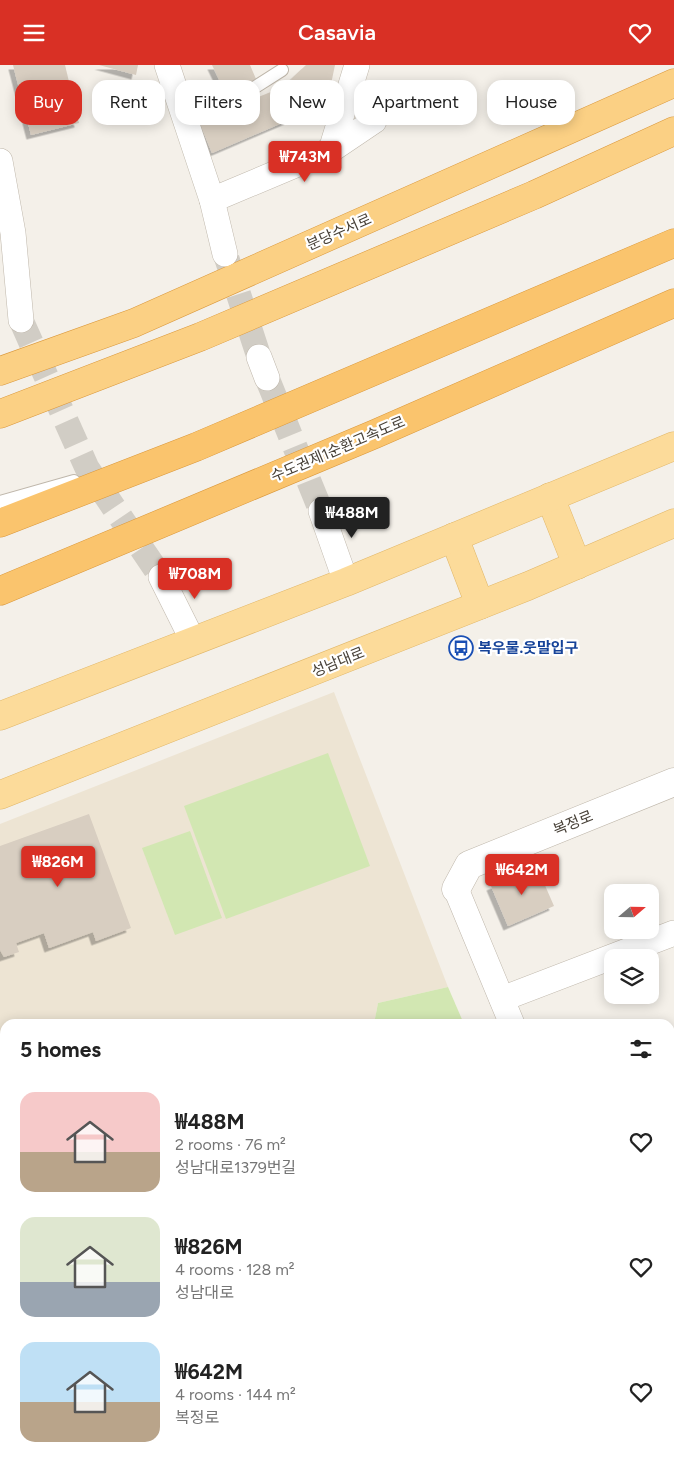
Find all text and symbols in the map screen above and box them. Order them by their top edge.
icon: menu [20,19,48,47]
text: Casavia [298,19,376,46]
icon: heart [626,19,654,47]
chip: Buy [15,80,82,125]
chip: Rent [92,80,165,125]
chip: Filters [175,80,260,125]
chip: New [270,80,344,125]
chip: Apartment [354,80,477,125]
chip: House [487,80,575,125]
pin: ₩743M [270,141,340,183]
text: ₩743M [279,147,331,166]
street label: 분당수서로 [304,210,374,254]
street label: 수도권제1순환고속도로 [268,413,408,485]
pin: ₩488M [317,497,387,539]
text: ₩488M [326,503,378,522]
pin: ₩708M [160,557,230,600]
text: ₩708M [169,564,221,583]
bus stop icon: 복우물.웃말입구 [448,635,474,661]
place label: 복우물.웃말입구 [478,639,579,657]
street label: 성남대로 [309,643,367,681]
street label: 복정로 [550,807,596,839]
pin: ₩826M [23,845,93,888]
text: ₩826M [32,852,84,871]
pin: ₩642M [487,853,557,896]
text: ₩642M [496,860,548,879]
north arrow [604,884,659,939]
map controls [604,884,659,1004]
button: layers [604,949,659,1004]
icon: filters [627,1035,655,1063]
text: 5 homes [20,1037,101,1062]
text: ₩488M [175,1109,244,1134]
icon: home [60,1112,120,1172]
icon: heart [627,1128,655,1156]
text: 2 rooms · 76 m² [175,1135,286,1154]
text: 성남대로1379번길 [175,1158,296,1177]
text: ₩826M [175,1234,243,1259]
icon: home [60,1237,120,1297]
icon: heart [627,1253,655,1281]
text: 4 rooms · 128 m² [175,1260,295,1279]
text: 성남대로 [175,1283,234,1302]
text: ₩642M [175,1359,243,1384]
icon: home [60,1362,120,1422]
icon: heart [627,1378,655,1406]
text: 4 rooms · 144 m² [175,1385,296,1404]
text: 복정로 [175,1408,219,1427]

